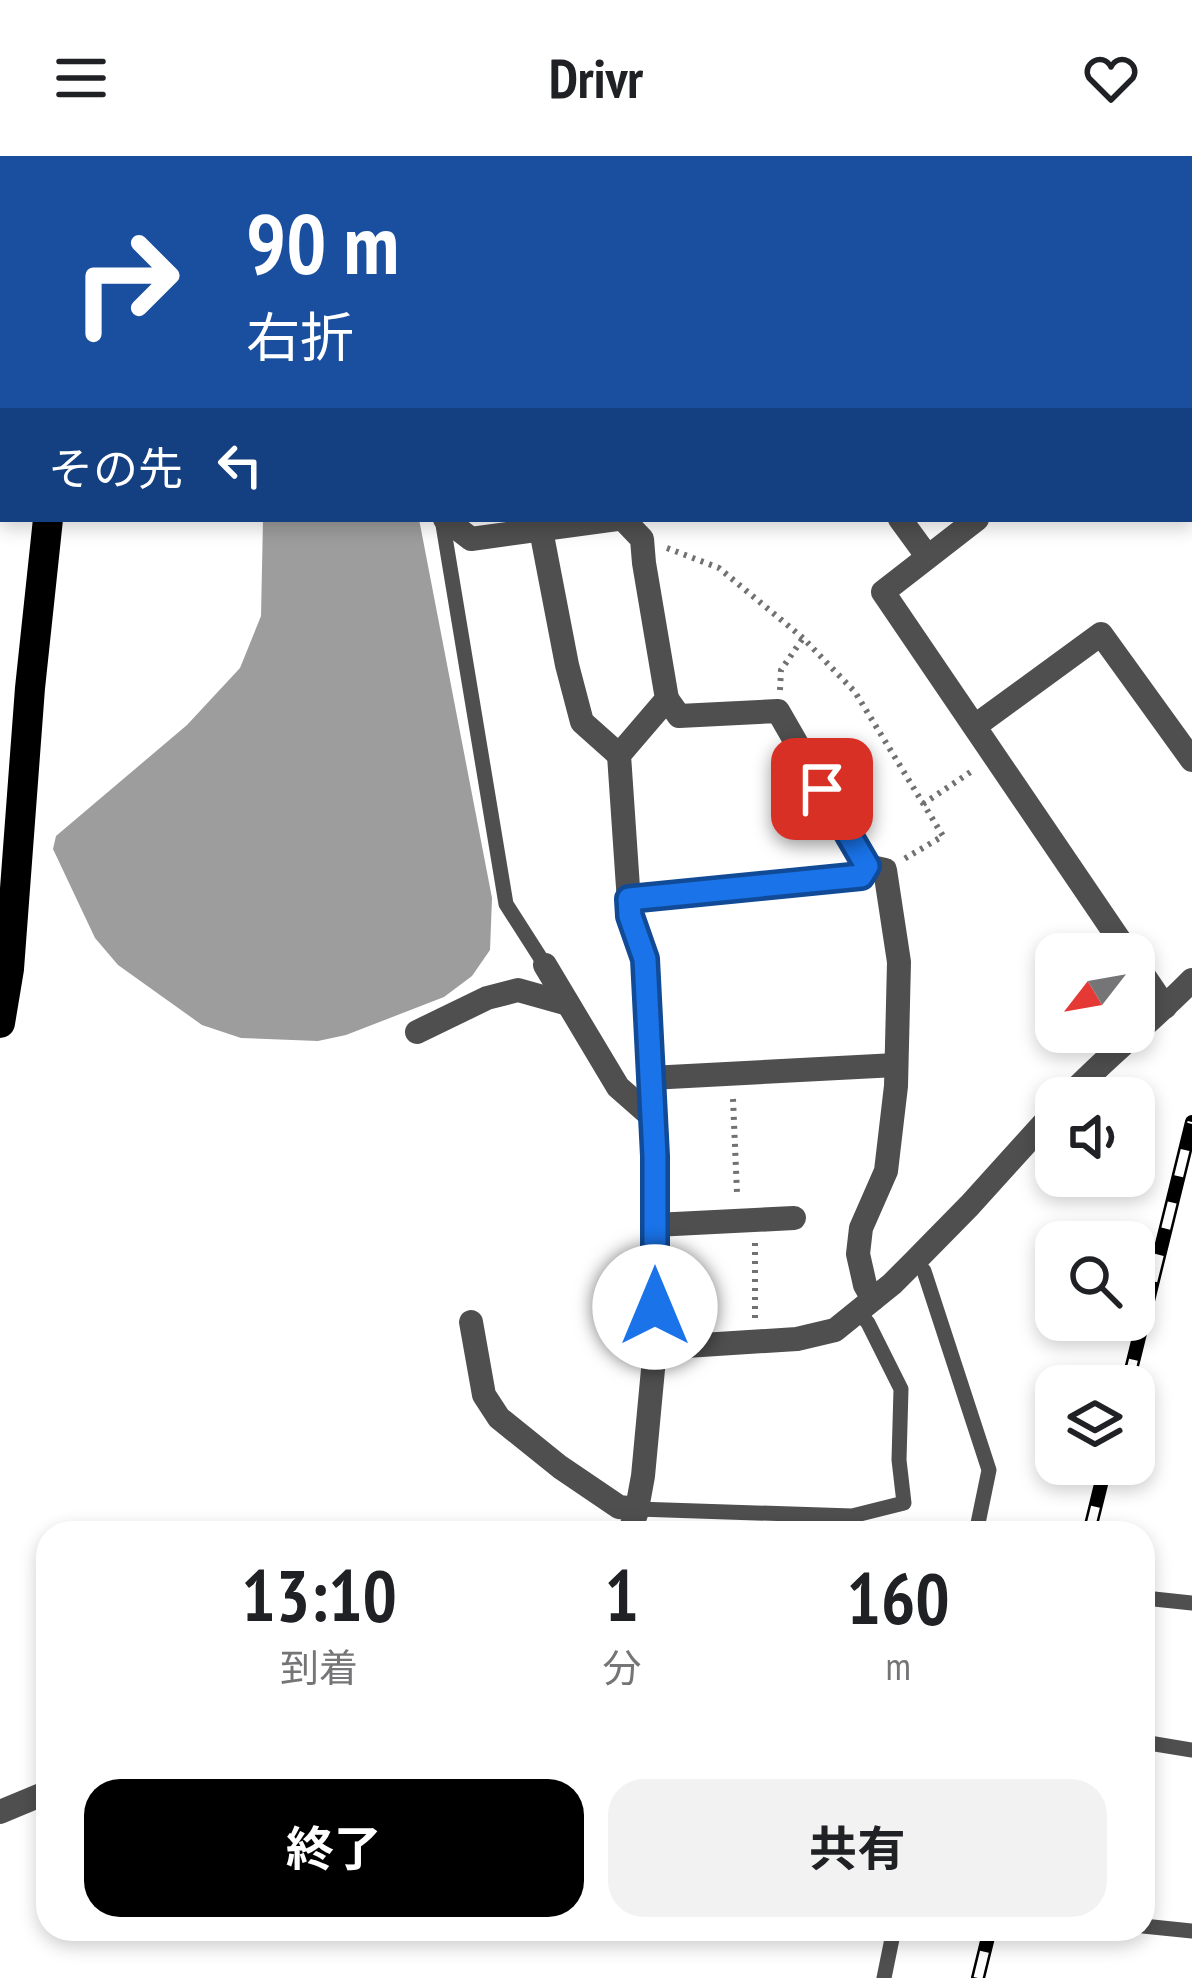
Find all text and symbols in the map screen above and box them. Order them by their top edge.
text: Drivr [549,43,643,113]
icon: menu [48,45,114,111]
icon: heart [1078,45,1144,111]
text: 90 m [246,188,399,297]
icon: right [48,204,204,360]
text: 右折 [246,302,354,372]
icon: left [207,432,273,498]
text: その先 [48,439,183,497]
pin [771,738,873,840]
icon: arrive [789,756,855,822]
north arrow [1035,933,1155,1053]
map controls [1035,933,1155,1485]
button: sound [1035,1077,1155,1197]
button: search [1035,1221,1155,1341]
position arrow [592,1244,718,1370]
button: layers [1035,1365,1155,1485]
text: 13:10 [241,1548,397,1641]
text: 1 [605,1548,639,1641]
text: 160 [846,1551,950,1644]
text: m [885,1640,911,1691]
text: 到着 [280,1642,358,1693]
text: 分 [602,1642,641,1693]
button: 終了 [84,1779,584,1917]
button: 共有 [608,1779,1107,1917]

